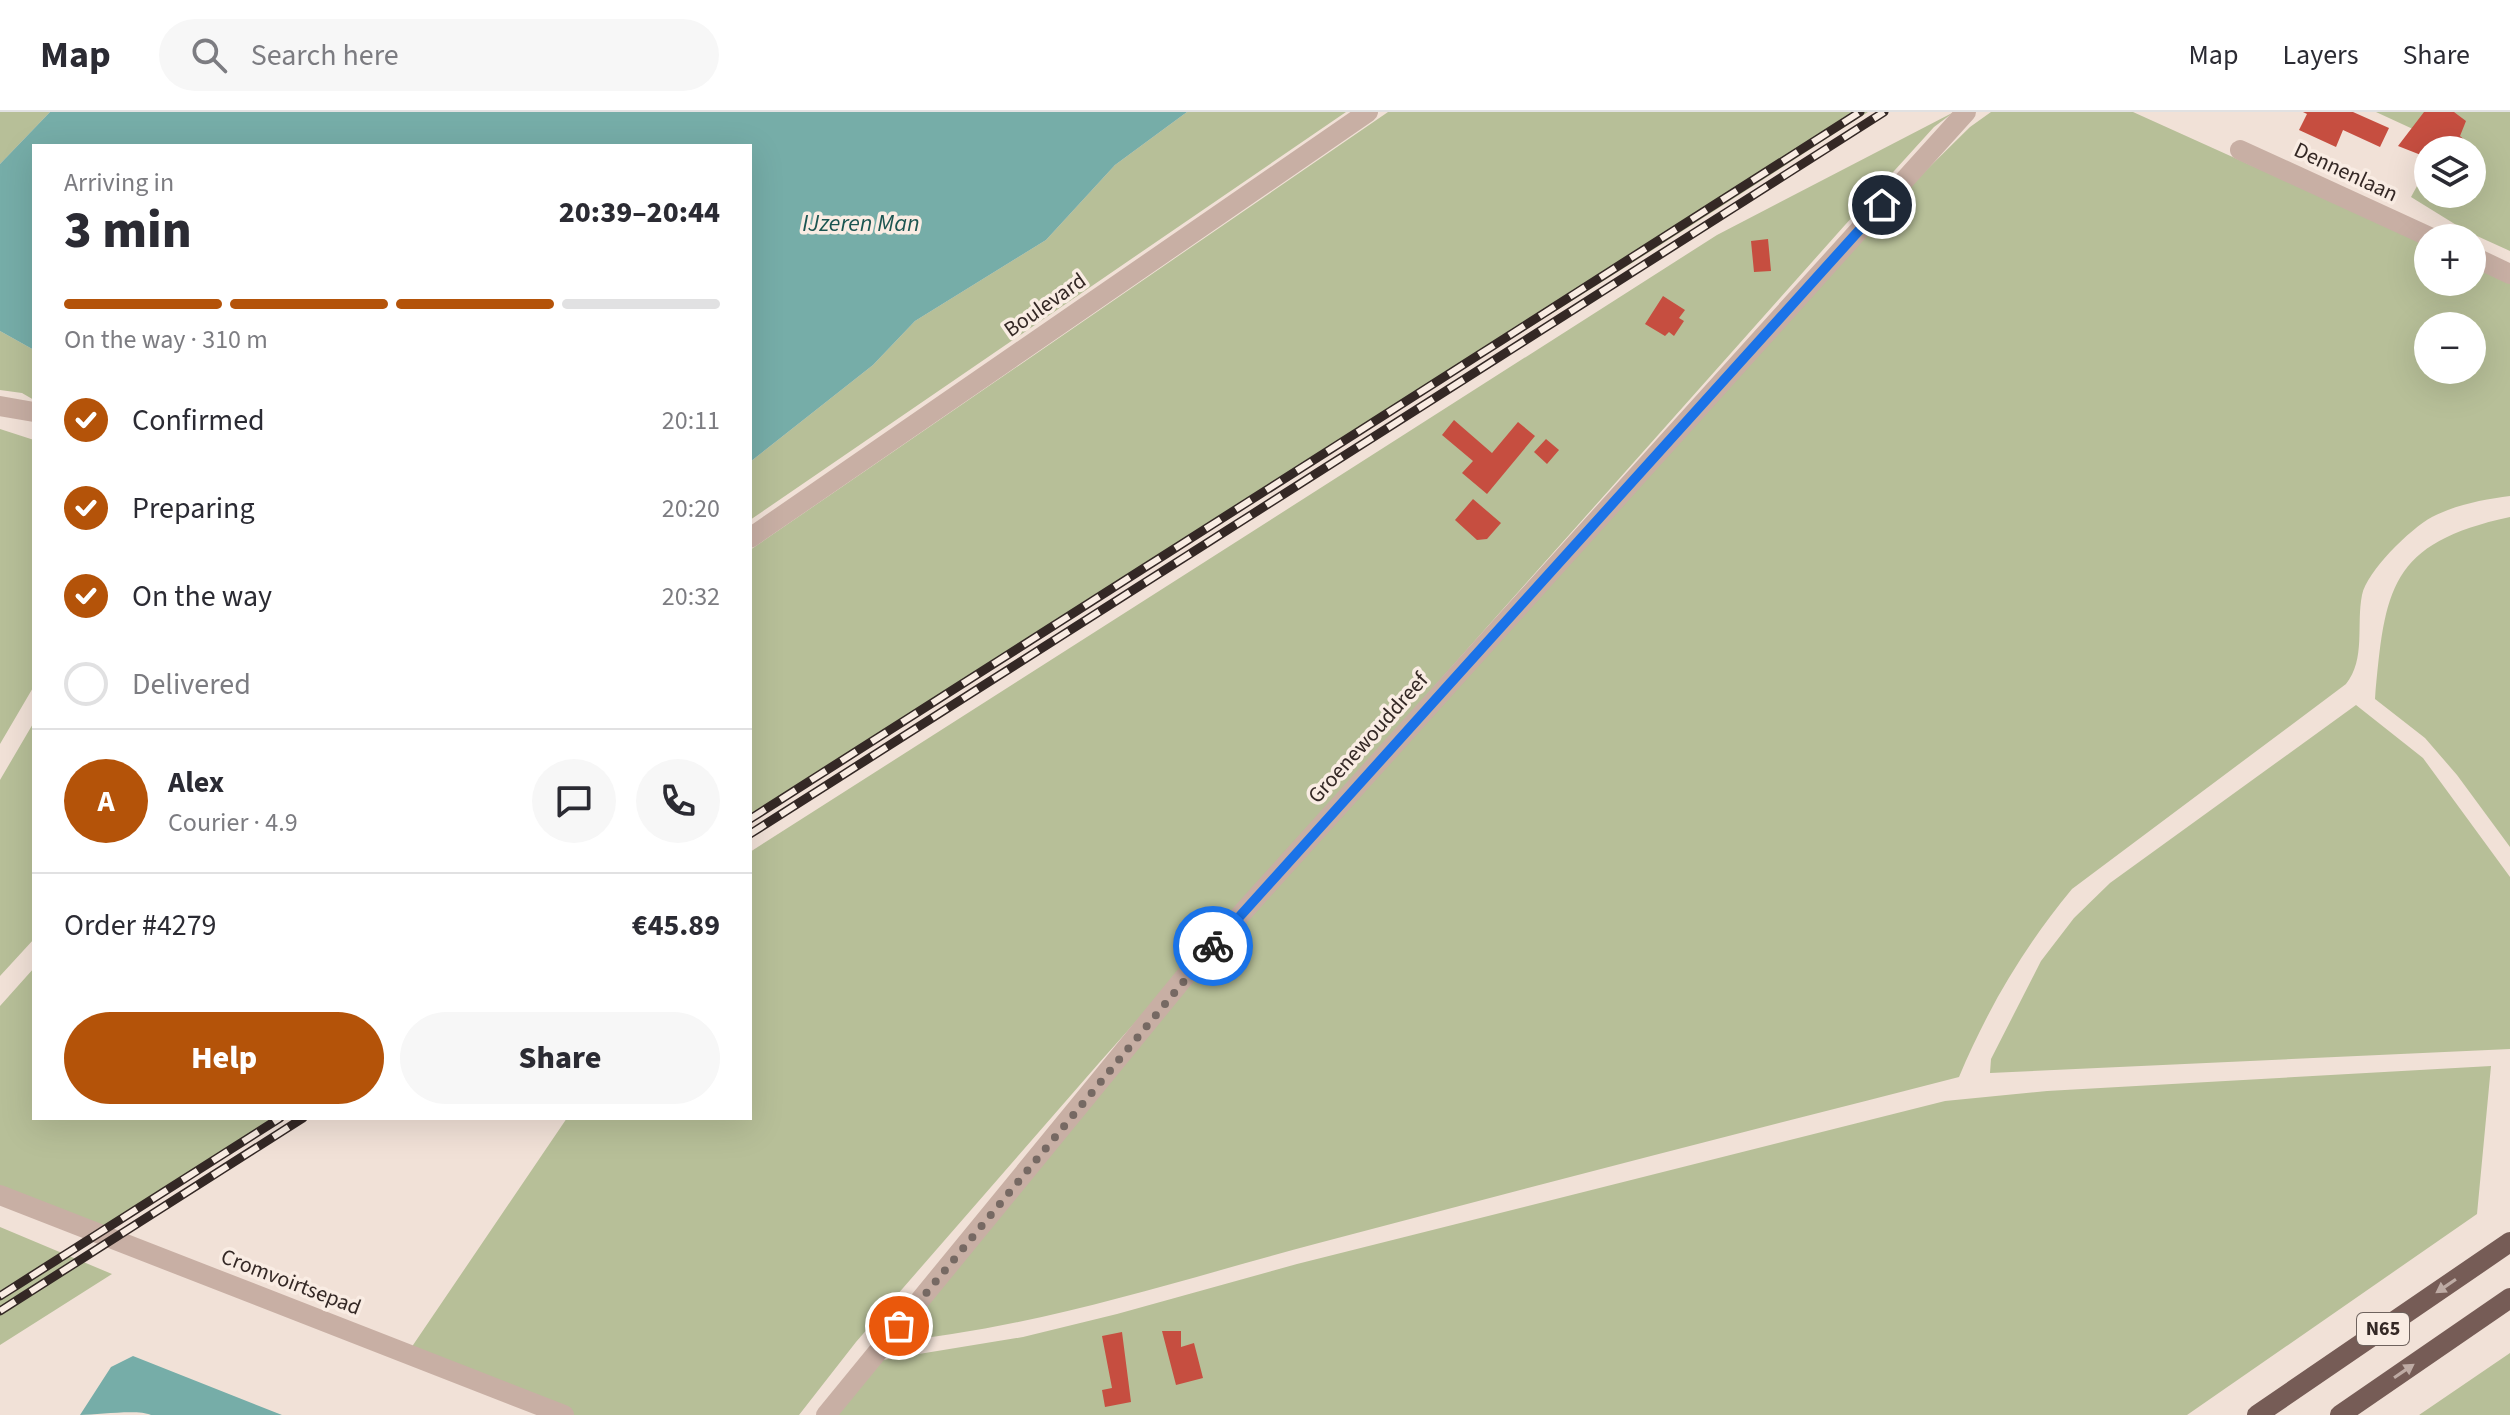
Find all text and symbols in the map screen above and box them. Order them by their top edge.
search box [159,19,719,91]
text: Map [40,28,111,82]
icon: search [187,33,231,77]
text: Search here [251,34,399,77]
text: Map [2188,35,2238,75]
text: Layers [2282,35,2358,75]
text: Share [2402,35,2470,75]
street label: Dennenlaan [2289,134,2403,210]
map controls [2414,136,2486,384]
button: layers [2414,136,2486,208]
text: Arriving in [64,164,174,201]
pin [1848,171,1916,239]
icon: home [1860,183,1904,227]
text: 20:39–20:44 [559,191,720,234]
text: 3 min [64,194,192,268]
water label: IJzeren Man [802,206,920,241]
button: + [2414,224,2486,296]
street label: Boulevard [997,265,1093,345]
button: − [2414,312,2486,384]
text: On the way · 310 m [64,321,268,358]
icon: check [64,398,108,442]
text: Confirmed [132,399,265,442]
text: 20:11 [662,402,720,439]
icon: check [64,486,108,530]
text: Preparing [132,487,255,530]
text: 20:20 [662,490,720,527]
icon: check [64,574,108,618]
text: On the way [132,575,272,618]
text: 20:32 [662,578,720,615]
text: Delivered [132,663,251,706]
street label: Groenewouddreef [1300,664,1437,811]
button: chat [532,759,616,843]
button: phone [636,759,720,843]
text: Alex [168,761,224,804]
text: A [97,780,115,823]
text: Courier · 4.9 [168,804,298,841]
text: Order #4279 [64,904,217,947]
text: €45.89 [632,904,720,947]
courier [1173,906,1253,986]
icon: bike [1191,924,1235,968]
button: Help [64,1012,384,1104]
button: Share [400,1012,720,1104]
street label: Cromvoirtsepad [216,1241,366,1323]
one-way arrow [2435,1278,2456,1293]
pin [865,1292,933,1360]
icon: bag [877,1304,921,1348]
road number: N65 [2357,1313,2409,1345]
one-way arrow [2394,1364,2415,1379]

